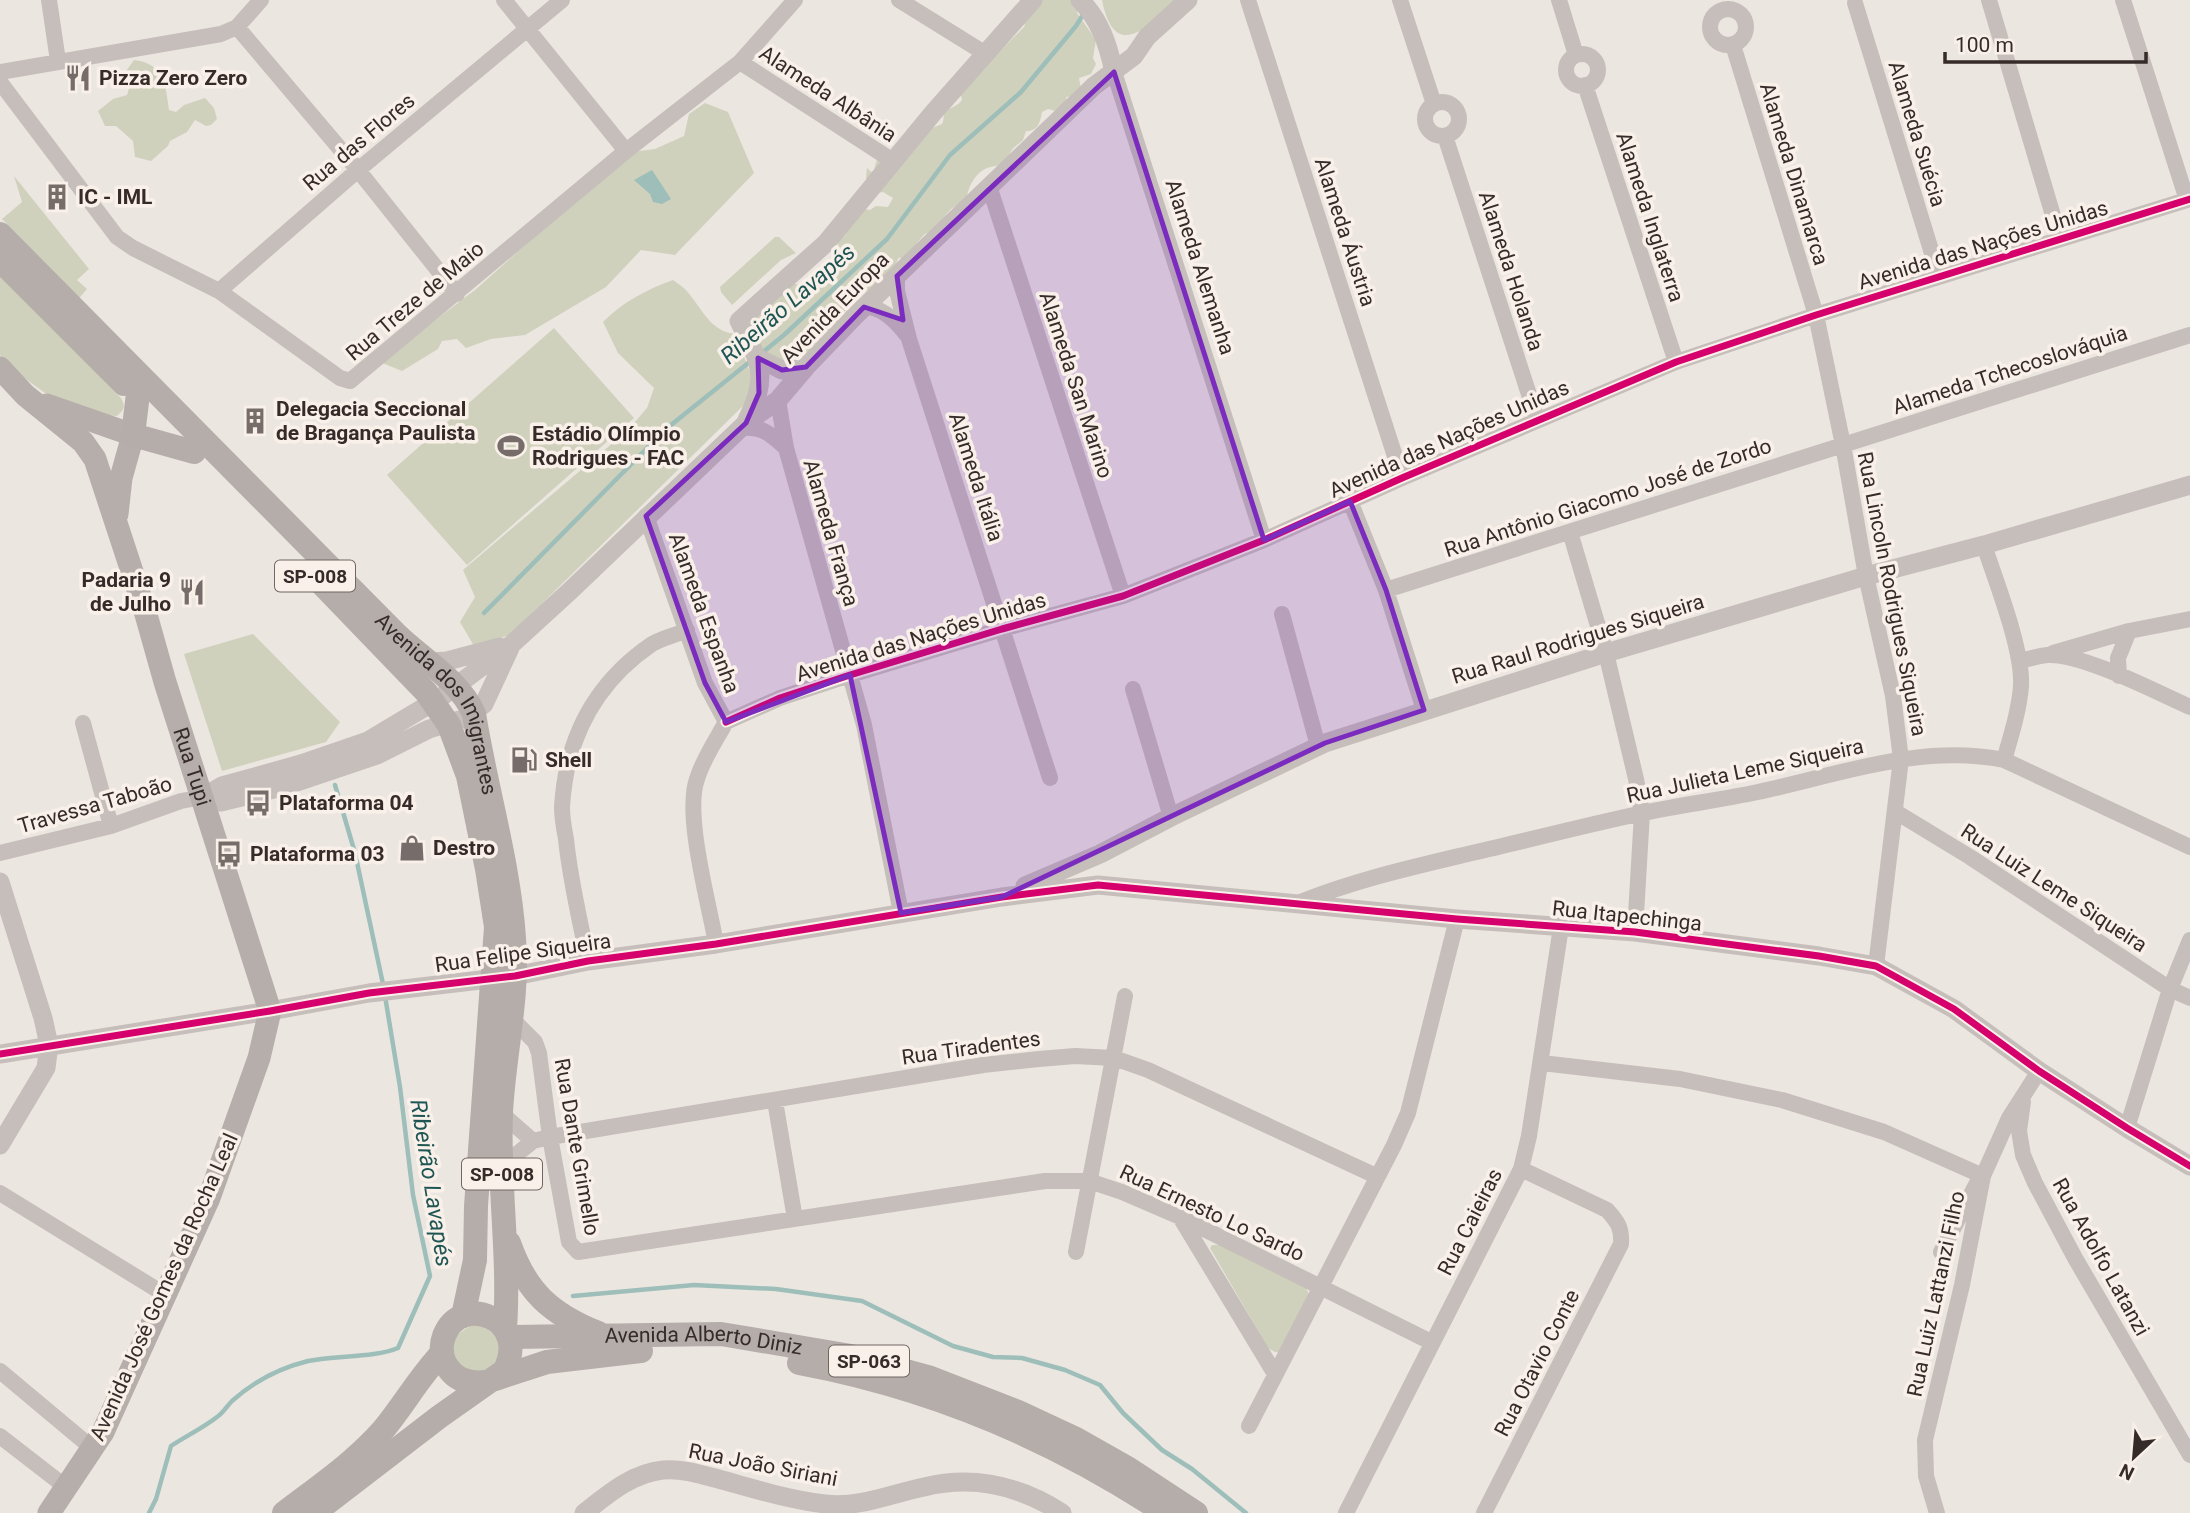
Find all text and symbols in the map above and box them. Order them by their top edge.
scale bar [1945,21,2146,65]
text: 100 m [1955,33,2014,57]
street label: Alameda Albânia [755,41,901,147]
street label: Alameda Suécia [1883,58,1951,210]
restaurant icon: Pizza Zero Zero [63,63,93,93]
place label: Pizza Zero Zero [99,66,247,90]
street label: Alameda Dinamarca [1755,80,1833,268]
street label: Rua das Flores [298,88,420,196]
street label: Alameda Inglaterra [1611,129,1689,305]
street label: Alameda Áustria [1310,155,1380,309]
street label: Alameda Alemanha [1160,176,1240,358]
building icon: IC - IML [42,182,72,212]
place label: IC - IML [78,185,152,209]
street label: Alameda Holanda [1474,188,1548,354]
street label: Avenida das Nações Unidas [1855,196,2111,294]
street label: Rua Treze de Maio [341,236,489,366]
water label: Ribeirão Lavapés [715,238,861,370]
street label: Avenida Europa [776,248,894,368]
street label: Alameda San Marino [1035,289,1117,481]
street label: Alameda Tchecoslováquia [1890,321,2130,419]
street label: Avenida das Nações Unidas [1325,375,1573,503]
place label: Delegacia Seccional de Bragança Paulista [276,397,475,445]
building icon: Delegacia Seccional de Bragança Paulista [240,406,270,436]
street label: Alameda Itália [944,410,1008,544]
place label: Estádio Olímpio Rodrigues - FAC [532,422,685,470]
sports icon: Estádio Olímpio Rodrigues - FAC [496,431,526,461]
street label: Rua Antônio Giacomo José de Zordo [1441,434,1775,562]
street label: Rua Lincoln Rodrigues Siqueira [1853,450,1931,738]
street label: Alameda França [799,457,863,609]
street label: Alameda Espanha [664,530,744,696]
road number: SP-008 [275,561,355,592]
place label: Padaria 9 de Julho [82,568,171,616]
restaurant icon: Padaria 9 de Julho [177,577,207,607]
street label: Avenida das Nações Unidas [793,588,1049,686]
street label: Rua Raul Rodrigues Siqueira [1449,589,1707,689]
street label: Avenida dos Imigrantes [370,608,502,797]
street label: Rua Tupi [168,725,216,809]
street label: Rua Julieta Leme Siqueira [1624,734,1866,808]
fuel station icon: Shell [509,745,539,775]
place label: Shell [545,748,592,772]
street label: Travessa Taboão [15,772,175,838]
bus stop icon: Plataforma 04 [243,788,273,818]
place label: Plataforma 04 [279,791,413,815]
street label: Rua Luiz Leme Siqueira [1956,819,2152,957]
shop icon: Destro [397,833,427,863]
place label: Destro [433,836,495,860]
bus stop icon: Plataforma 03 [214,839,244,869]
place label: Plataforma 03 [250,842,384,866]
street label: Rua Itapechinga [1551,896,1703,936]
street label: Rua Felipe Siqueira [433,929,613,977]
street label: Rua Tiradentes [900,1026,1042,1070]
street label: Rua Dante Grimello [550,1057,604,1237]
water label: Ribeirão Lavapés [404,1097,458,1269]
street label: Avenida José Gomes da Rocha Leal [85,1130,243,1444]
road number: SP-008 [462,1158,542,1190]
street label: Rua Ernesto Lo Sardo [1116,1160,1308,1266]
street label: Rua Caieiras [1433,1165,1507,1279]
street label: Rua Adolfo Latanzi [2048,1174,2154,1340]
street label: Rua Luiz Lattanzi Filho [1902,1189,1970,1399]
street label: Rua Otavio Conte [1490,1286,1584,1440]
street label: Avenida Alberto Diniz [604,1322,804,1360]
road number: SP-063 [829,1345,909,1376]
north arrow [2099,1422,2169,1492]
street label: Rua João Siriani [686,1439,840,1491]
text: N [2116,1459,2138,1485]

